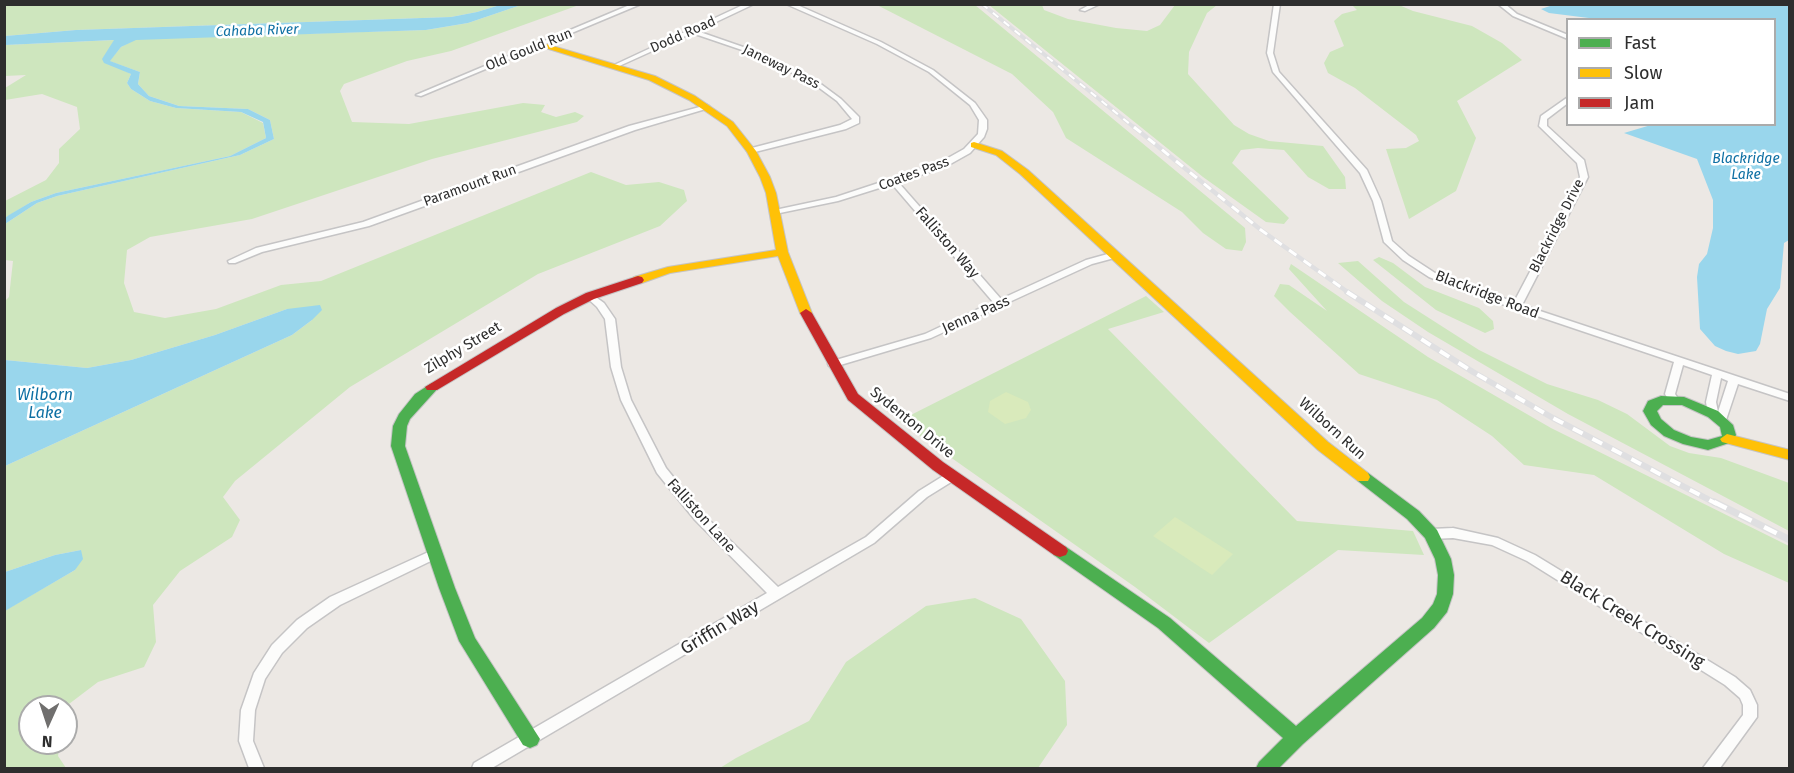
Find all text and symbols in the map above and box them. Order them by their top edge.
street label: Dodd Road [648,13,718,57]
legend [1566,18,1776,126]
water label: Cahaba River [215,21,299,41]
street label: Old Gould Run [483,25,575,75]
text: Fast [1624,32,1656,54]
street label: Janeway Pass [740,41,822,93]
text: Slow [1624,62,1662,84]
text: Jam [1624,92,1655,114]
water label: Blackridge Lake [1712,151,1780,184]
street label: Coates Pass [876,154,952,194]
street label: Paramount Run [421,161,519,211]
street label: Blackridge Drive [1526,176,1588,276]
street label: Falliston Way [911,204,983,282]
street label: Blackridge Road [1433,267,1541,323]
street label: Jenna Pass [939,292,1013,338]
street label: Zilphy Street [421,318,505,378]
street label: Sydenton Drive [866,384,958,462]
water label: Wilborn Lake [17,386,73,424]
street label: Wilborn Run [1295,394,1369,464]
street label: Falliston Lane [663,475,739,557]
street label: Black Creek Crossing [1556,567,1708,673]
street label: Griffin Way [677,596,763,660]
north arrow [18,695,78,755]
text: N [41,732,53,751]

